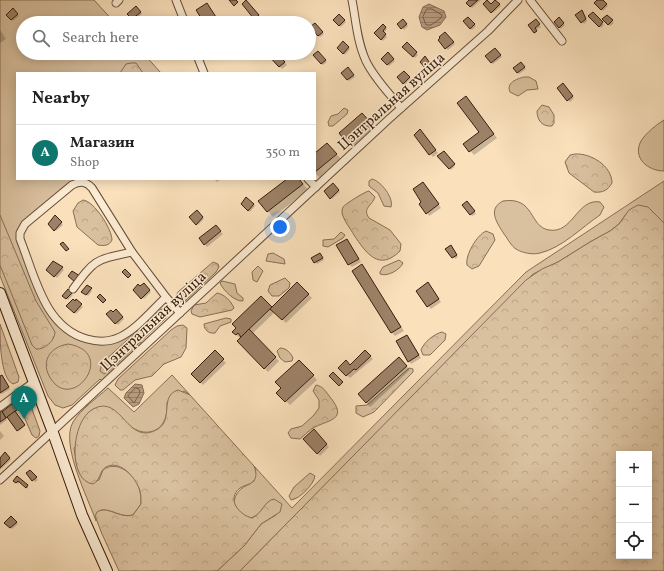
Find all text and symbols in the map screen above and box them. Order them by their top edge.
search box [16,16,316,60]
icon: search [30,27,52,49]
text: Search here [62,28,139,49]
street label: Цэнтральная вуліца [334,48,450,156]
text: Nearby [32,87,90,110]
text: Магазин [70,133,135,154]
text: A [40,144,50,162]
text: 350 m [265,144,300,162]
text: Shop [70,154,99,172]
your location [270,217,290,237]
street label: Цэнтральная вуліца [96,267,212,377]
pin: A [11,386,37,419]
map controls [616,451,652,559]
button: + [616,451,652,487]
button: − [616,487,652,523]
button: locate [616,523,652,559]

